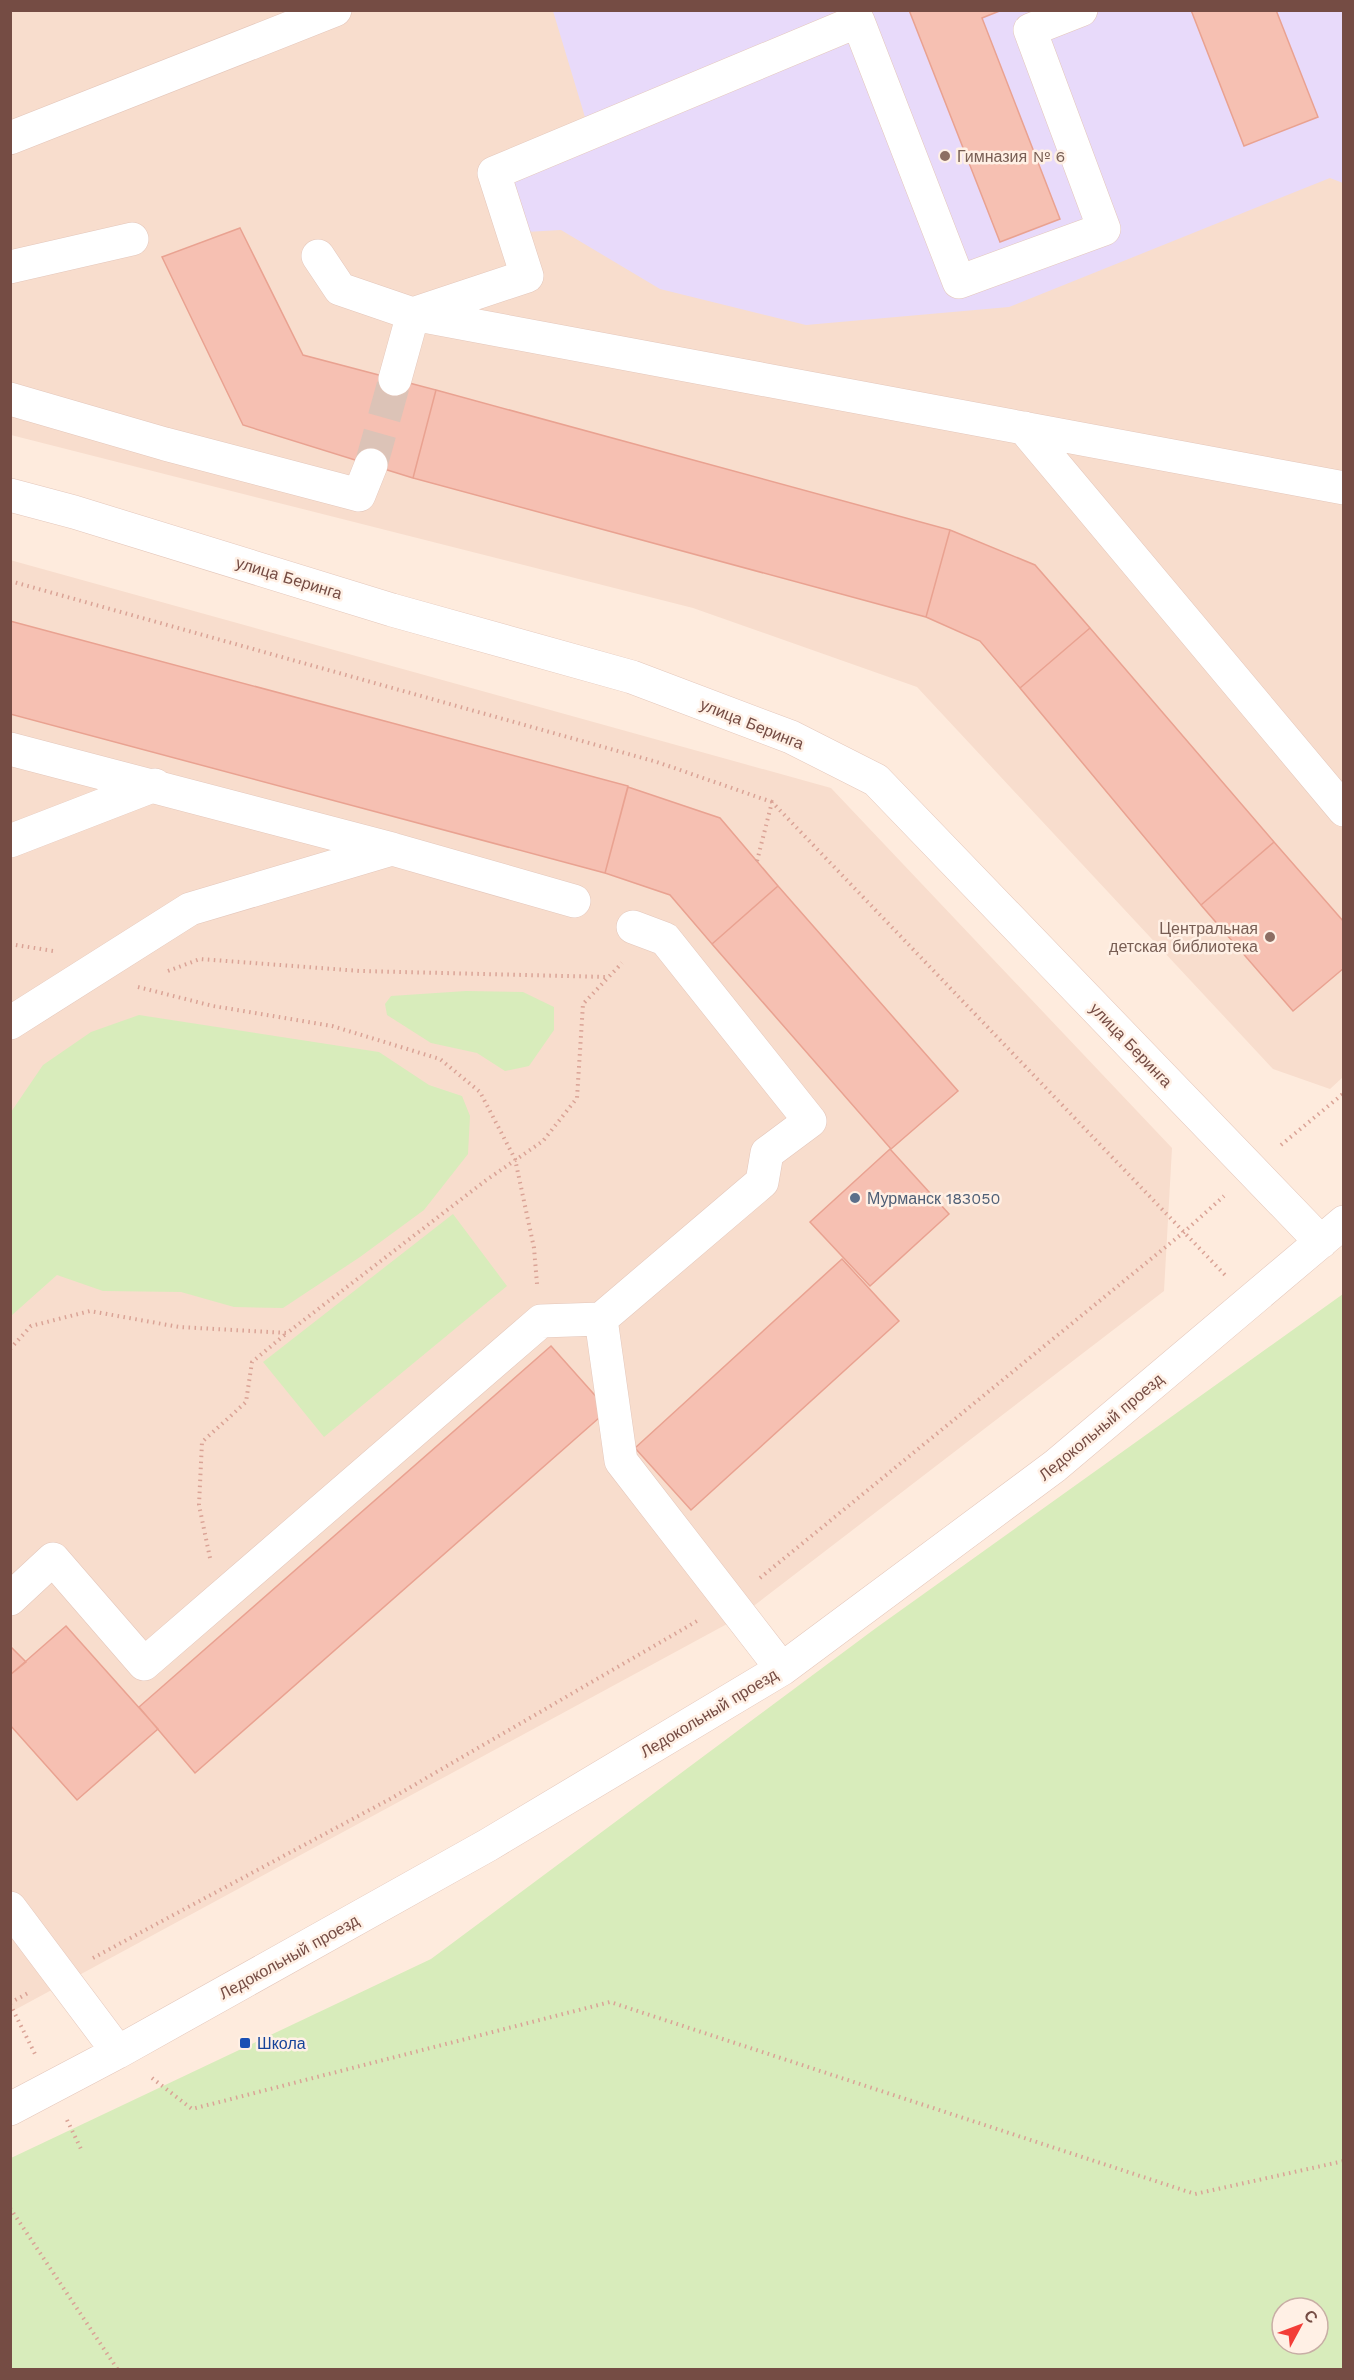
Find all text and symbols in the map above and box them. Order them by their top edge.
place label: Гимназия № 6 [957,147,1065,166]
marker: Гимназия № 6 [938,149,952,163]
street label: улица Беринга [234,553,344,603]
street label: улица Беринга [697,695,807,753]
place label: Центральная детская библиотека [1109,919,1258,956]
marker: Центральная детская библиотека [1263,930,1277,944]
street label: улица Беринга [1086,999,1176,1091]
place label: Мурманск 183050 [867,1189,1000,1208]
marker: Мурманск 183050 [848,1191,862,1205]
street label: Ледокольный проезд [1035,1369,1168,1485]
street label: Ледокольный проезд [637,1664,782,1762]
street label: Ледокольный проезд [216,1910,363,2003]
place label: Школа [257,2034,306,2053]
marker: Школа [238,2036,252,2050]
north arrow [1270,2296,1330,2356]
text: С [1300,2306,1322,2327]

